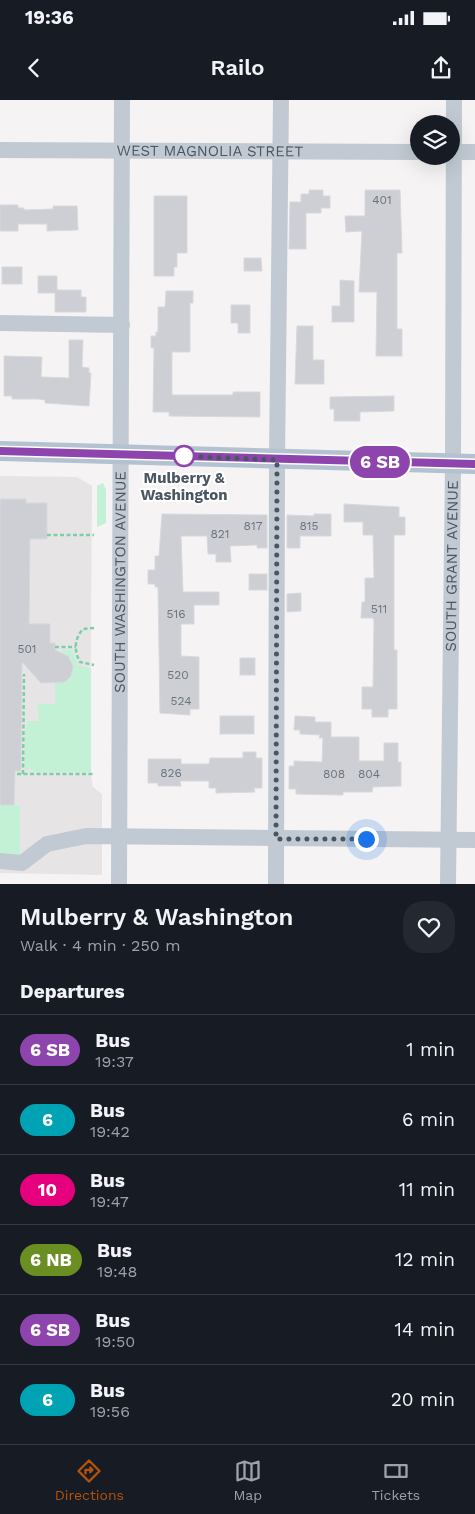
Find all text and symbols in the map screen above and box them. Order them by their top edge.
text: 19:36 [25,6,74,29]
icon: back [20,54,48,82]
icon: share [427,54,455,82]
text: Railo [211,55,265,80]
map controls [410,115,460,165]
button: layers [410,115,460,165]
street label: WEST MAGNOLIA STREET [117,142,303,160]
house number: 401 [372,193,392,207]
marker: Mulberry & Washington [173,445,195,467]
line badge: 6 SB [345,446,415,478]
text: 6 SB [360,451,400,472]
place label: Mulberry & Washington [140,469,228,504]
street label: SOUTH WASHINGTON AVENUE [111,471,130,693]
street label: SOUTH GRANT AVENUE [442,480,462,652]
house number: 817 [244,519,263,533]
house number: 815 [299,519,319,533]
house number: 821 [210,527,230,541]
house number: 511 [371,602,387,616]
house number: 516 [167,607,185,621]
house number: 501 [17,642,37,656]
house number: 520 [167,668,189,682]
house number: 524 [171,694,191,708]
house number: 826 [160,766,182,780]
house number: 808 [323,767,345,781]
house number: 804 [358,767,380,781]
your location [354,827,379,852]
button: heart [403,901,455,953]
text: Mulberry & Washington [20,903,293,931]
text: Walk · 4 min · 250 m [20,936,180,955]
text: Departures [20,980,125,1003]
text: Bus [95,1029,130,1052]
text: 1 min [406,1038,455,1061]
text: 6 SB [30,1039,70,1060]
text: 19:37 [95,1052,134,1071]
text: Bus [90,1099,125,1122]
text: 6 min [402,1108,455,1131]
text: 6 [42,1109,53,1130]
text: 19:42 [90,1122,130,1141]
text: Bus [90,1169,125,1192]
text: 11 min [399,1178,455,1201]
text: 10 [38,1179,57,1200]
text: 19:47 [90,1192,129,1211]
text: Bus [97,1239,132,1262]
text: 12 min [395,1248,455,1271]
text: 6 NB [30,1249,72,1270]
text: 19:48 [97,1262,137,1281]
text: Bus [95,1309,130,1332]
text: 14 min [395,1318,455,1341]
text: 6 SB [30,1319,70,1340]
text: 19:50 [95,1332,135,1351]
text: Bus [90,1379,125,1402]
text: 20 min [391,1388,455,1411]
text: 6 [42,1389,53,1410]
text: 19:56 [90,1402,130,1421]
tab: Directions [55,1457,124,1503]
tab: Map [234,1457,262,1503]
tab: Tickets [372,1457,420,1503]

